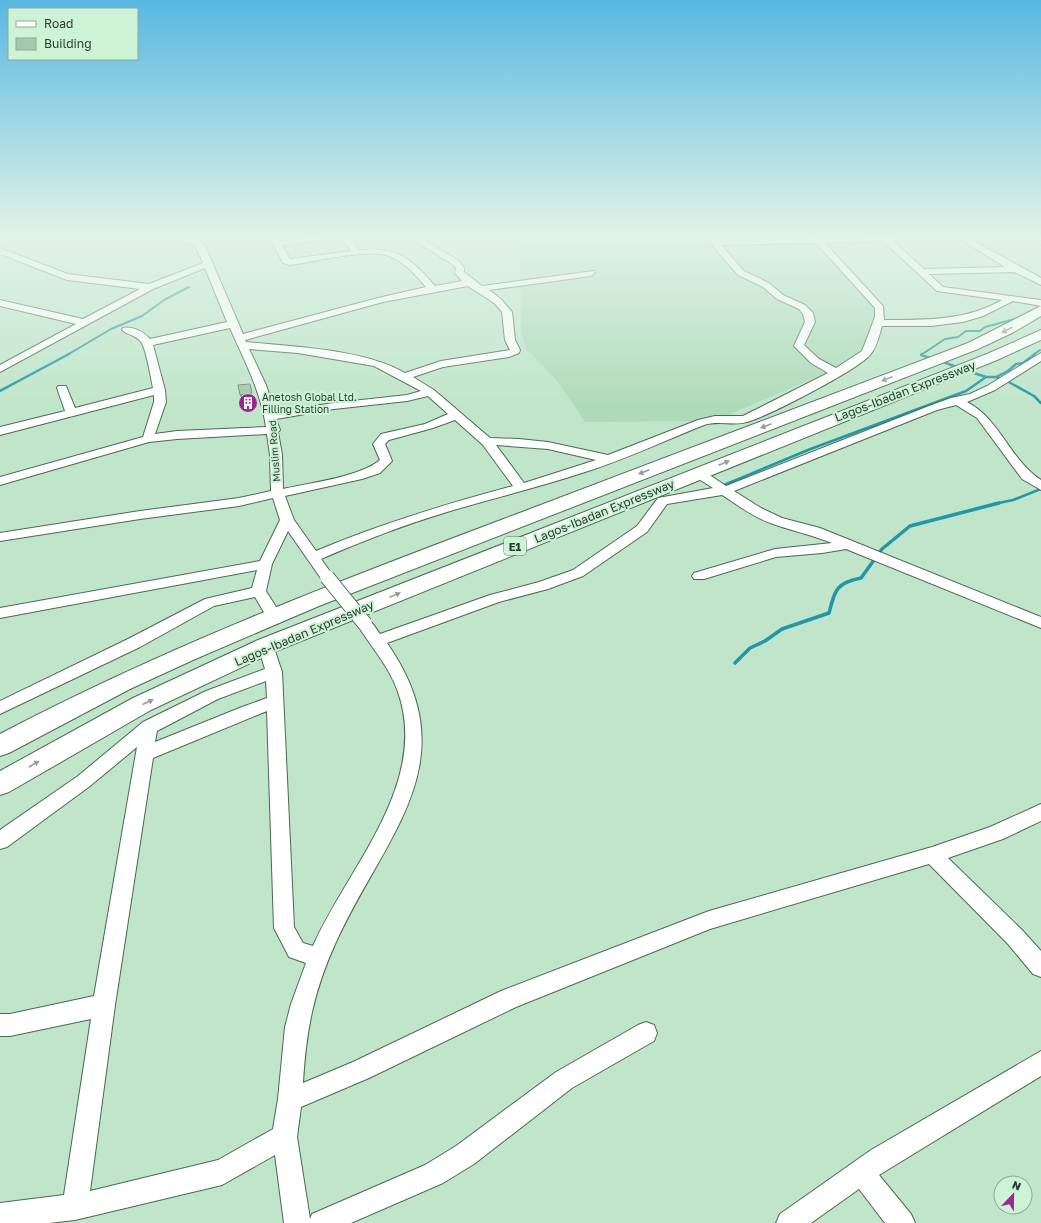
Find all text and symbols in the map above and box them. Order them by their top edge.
legend [8,8,138,60]
text: Road [44,16,73,31]
text: Building [44,36,92,51]
one-way arrow [1001,327,1013,333]
street label: Lagos-Ibadan Expressway [832,357,978,425]
one-way arrow [880,376,892,382]
place label: Anetosh Global Ltd. Filling Station [262,391,357,415]
building icon: Anetosh Global Ltd. Filling Station [237,392,259,414]
street label: Muslim Road [266,420,282,482]
one-way arrow [760,423,771,429]
one-way arrow [718,460,729,466]
one-way arrow [638,470,650,476]
street label: Lagos-Ibadan Expressway [532,476,677,546]
road number: E1 [504,537,526,555]
one-way arrow [390,591,402,597]
street label: Lagos-Ibadan Expressway [232,597,376,669]
one-way arrow [142,699,153,705]
one-way arrow [28,761,40,768]
north arrow [993,1175,1033,1215]
text: N [1011,1178,1023,1193]

